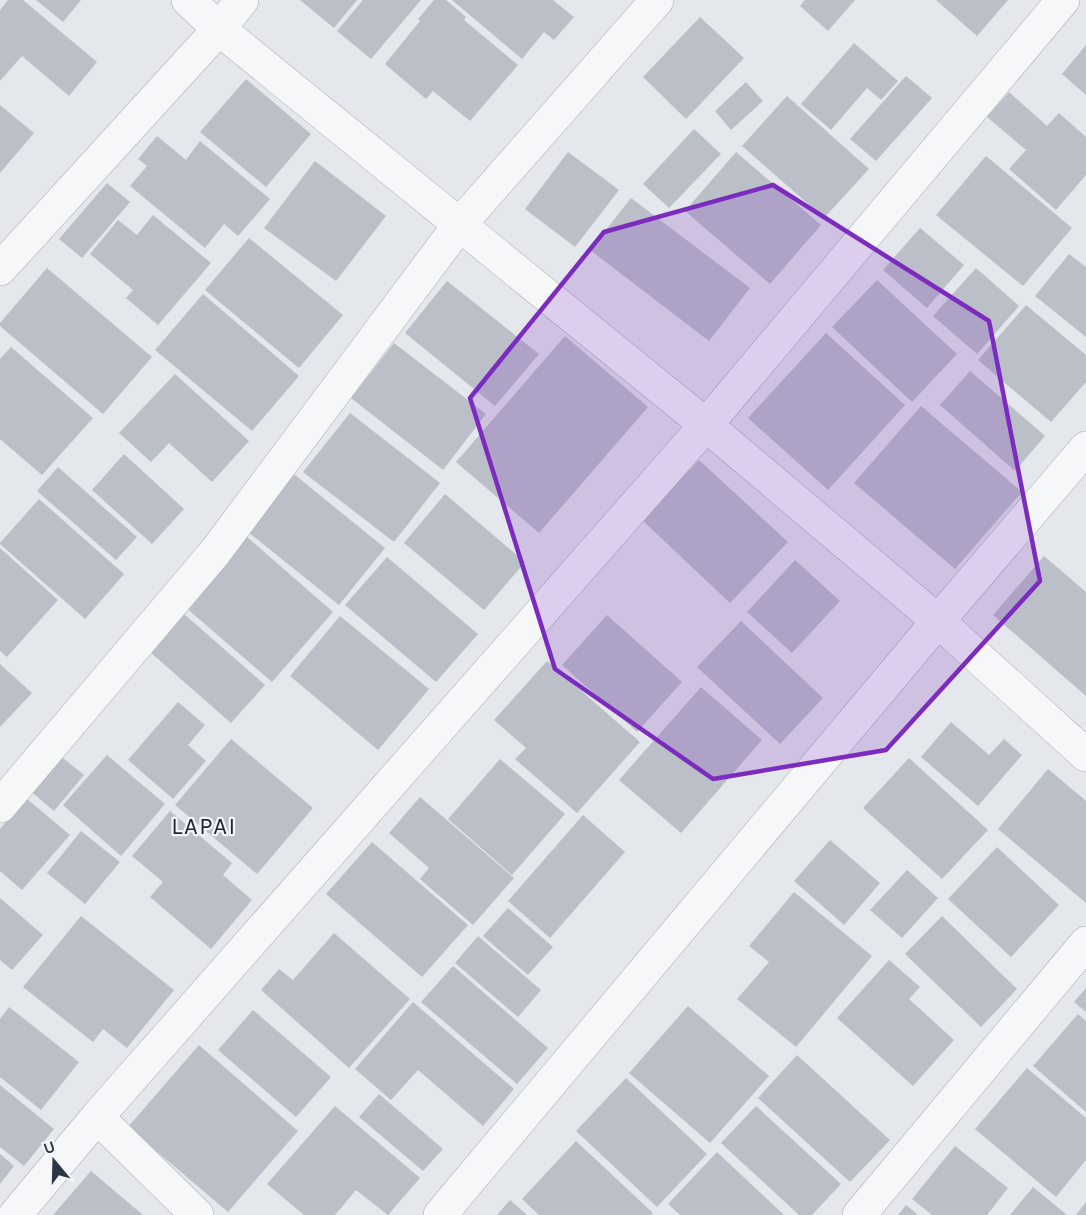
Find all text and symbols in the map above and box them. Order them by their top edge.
district label: LAPAI [171,812,237,840]
north arrow [24,1131,84,1191]
text: U [41,1137,58,1158]

